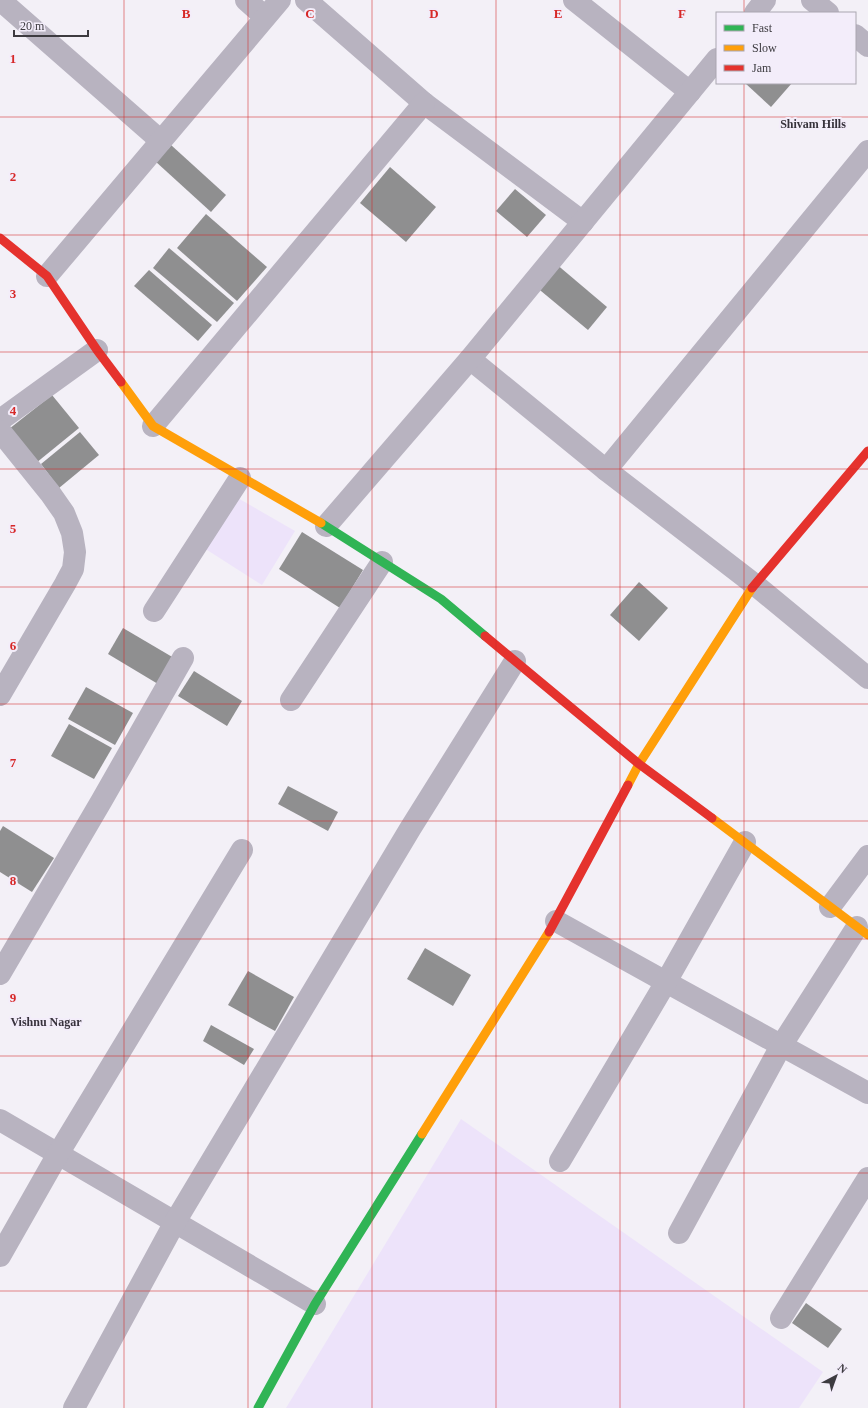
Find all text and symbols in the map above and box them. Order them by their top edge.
text: B [182,6,191,21]
text: C [305,6,315,21]
text: D [429,6,439,21]
text: E [554,6,562,21]
text: F [678,6,686,21]
scale bar [14,12,88,38]
legend [716,12,856,84]
text: 20 m [20,19,45,33]
text: Fast [752,21,773,35]
text: Slow [752,41,777,55]
text: 1 [10,51,16,66]
text: Jam [752,61,772,75]
district label: Shivam Hills [780,117,846,131]
text: 2 [10,169,16,184]
text: 3 [10,286,17,301]
text: 4 [10,403,17,418]
text: 5 [10,521,17,536]
text: 6 [10,638,17,653]
text: 7 [10,755,17,770]
text: 8 [10,873,17,888]
text: 9 [10,990,17,1005]
district label: Vishnu Nagar [10,1015,82,1029]
north arrow [816,1356,856,1396]
text: N [836,1361,850,1376]

